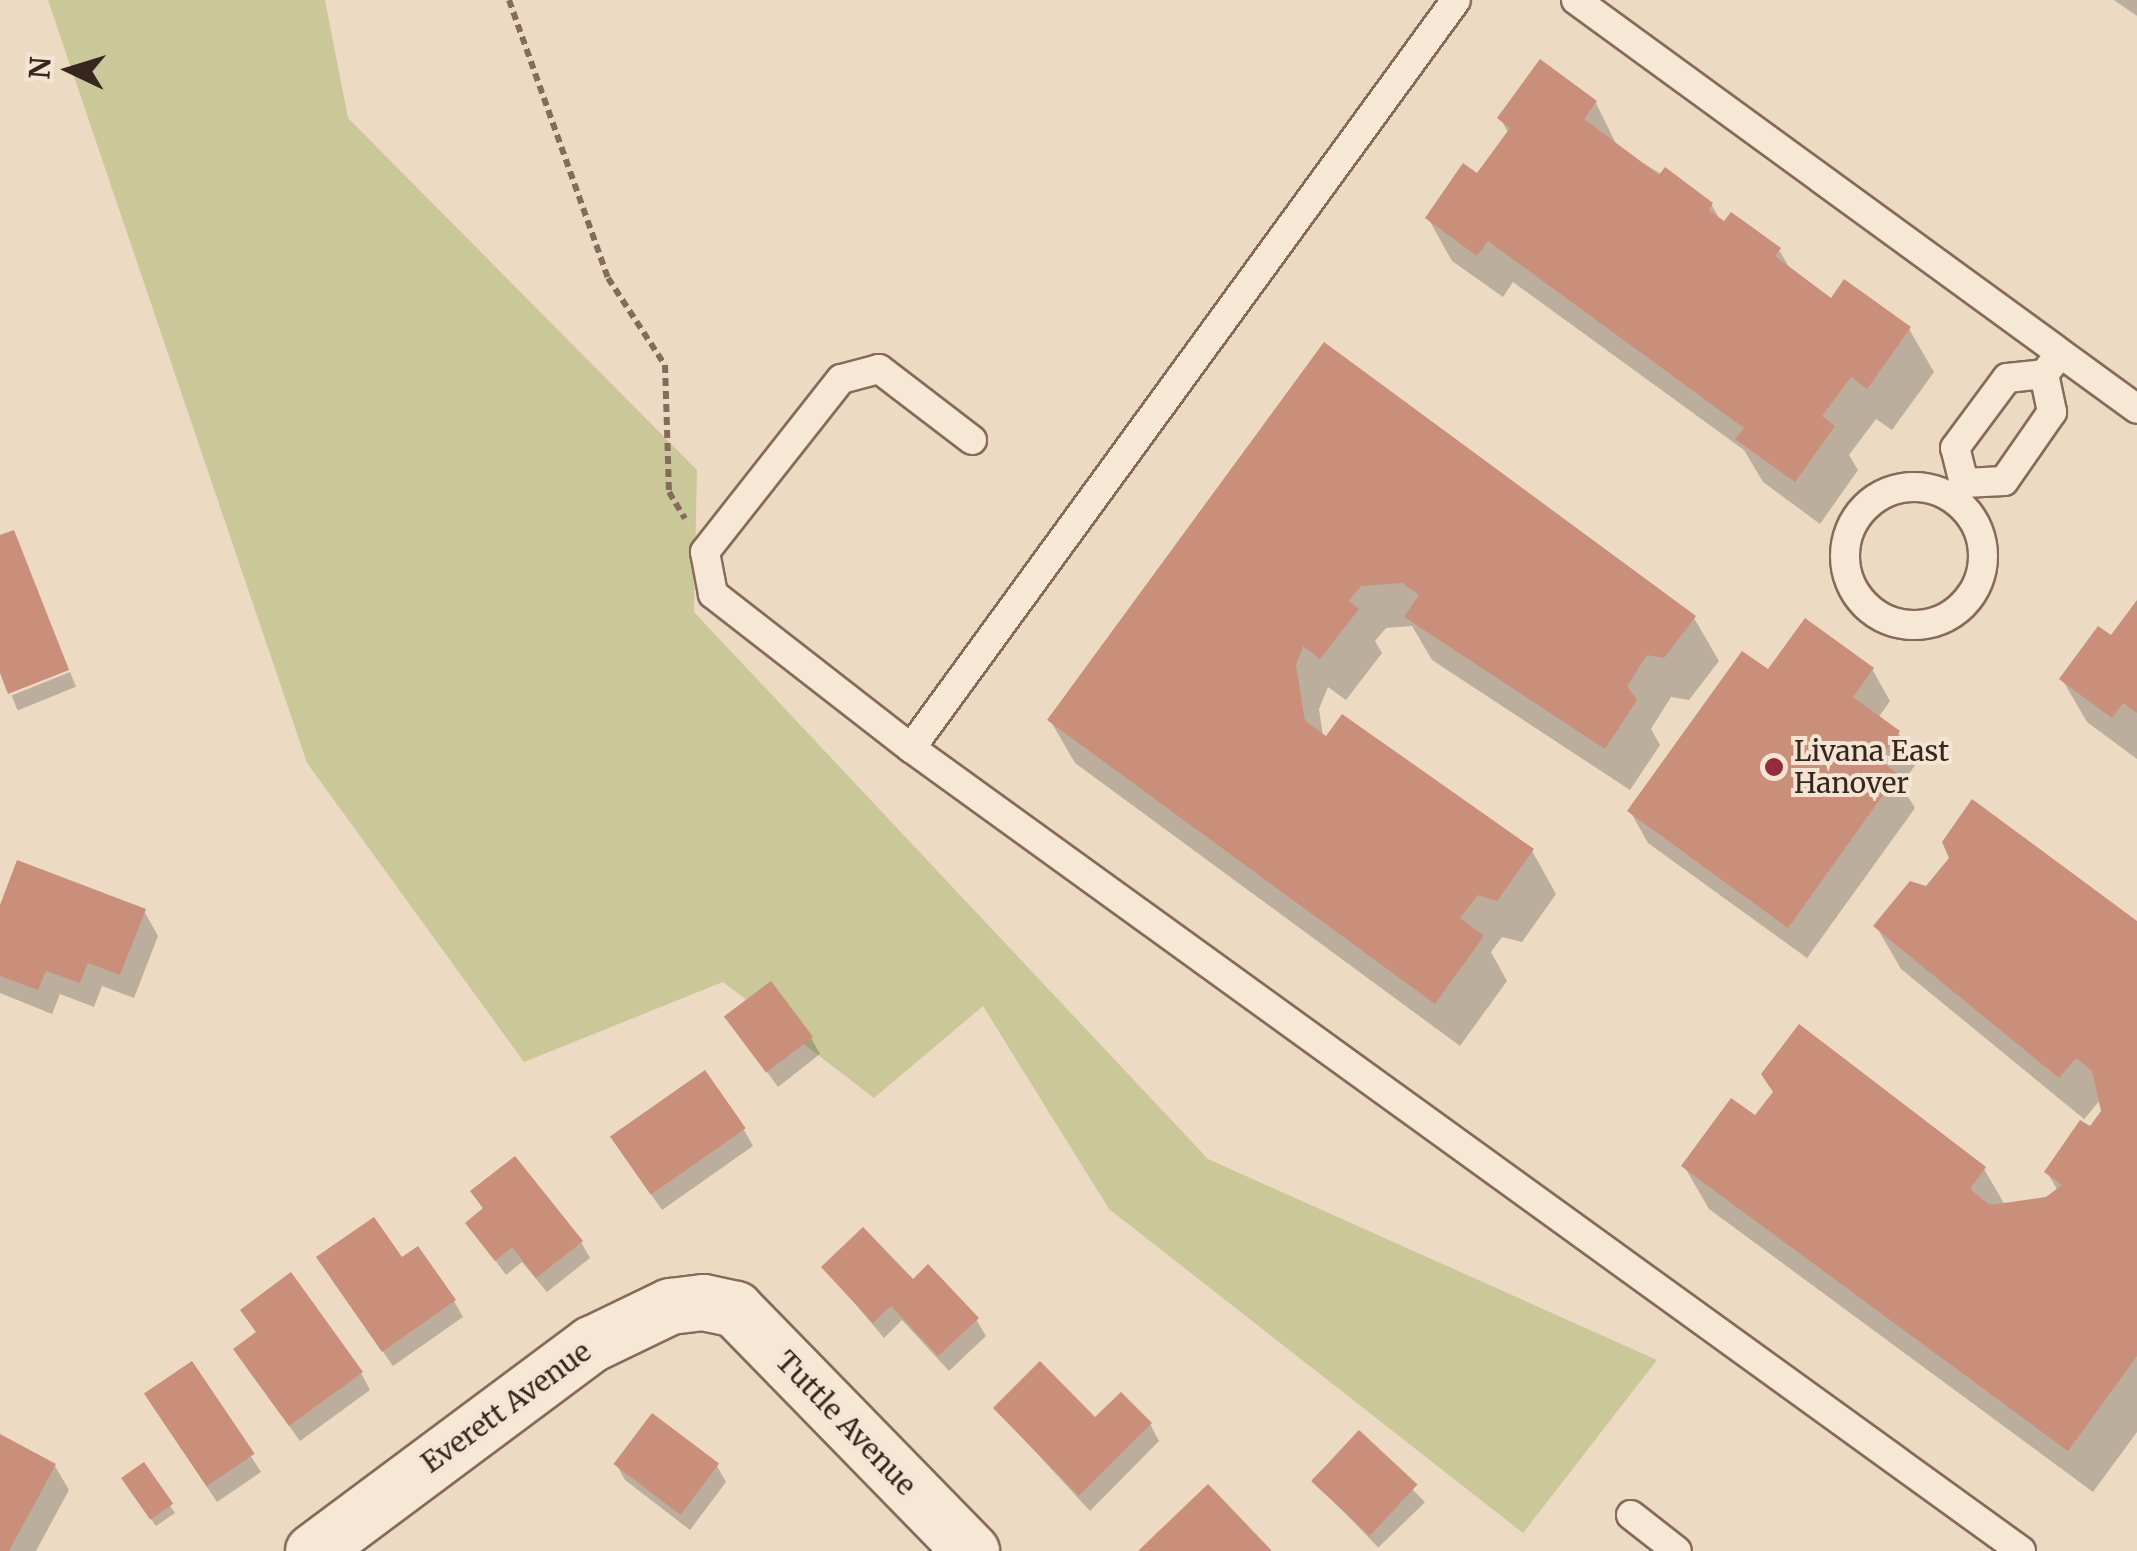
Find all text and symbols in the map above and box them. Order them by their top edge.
north arrow [20,20,120,120]
text: N [21,56,59,80]
place label: Livana East Hanover [1794,734,1949,800]
marker: Livana East Hanover [1763,756,1785,778]
street label: Everett Avenue [415,1334,597,1480]
street label: Tuttle Avenue [769,1344,923,1502]

